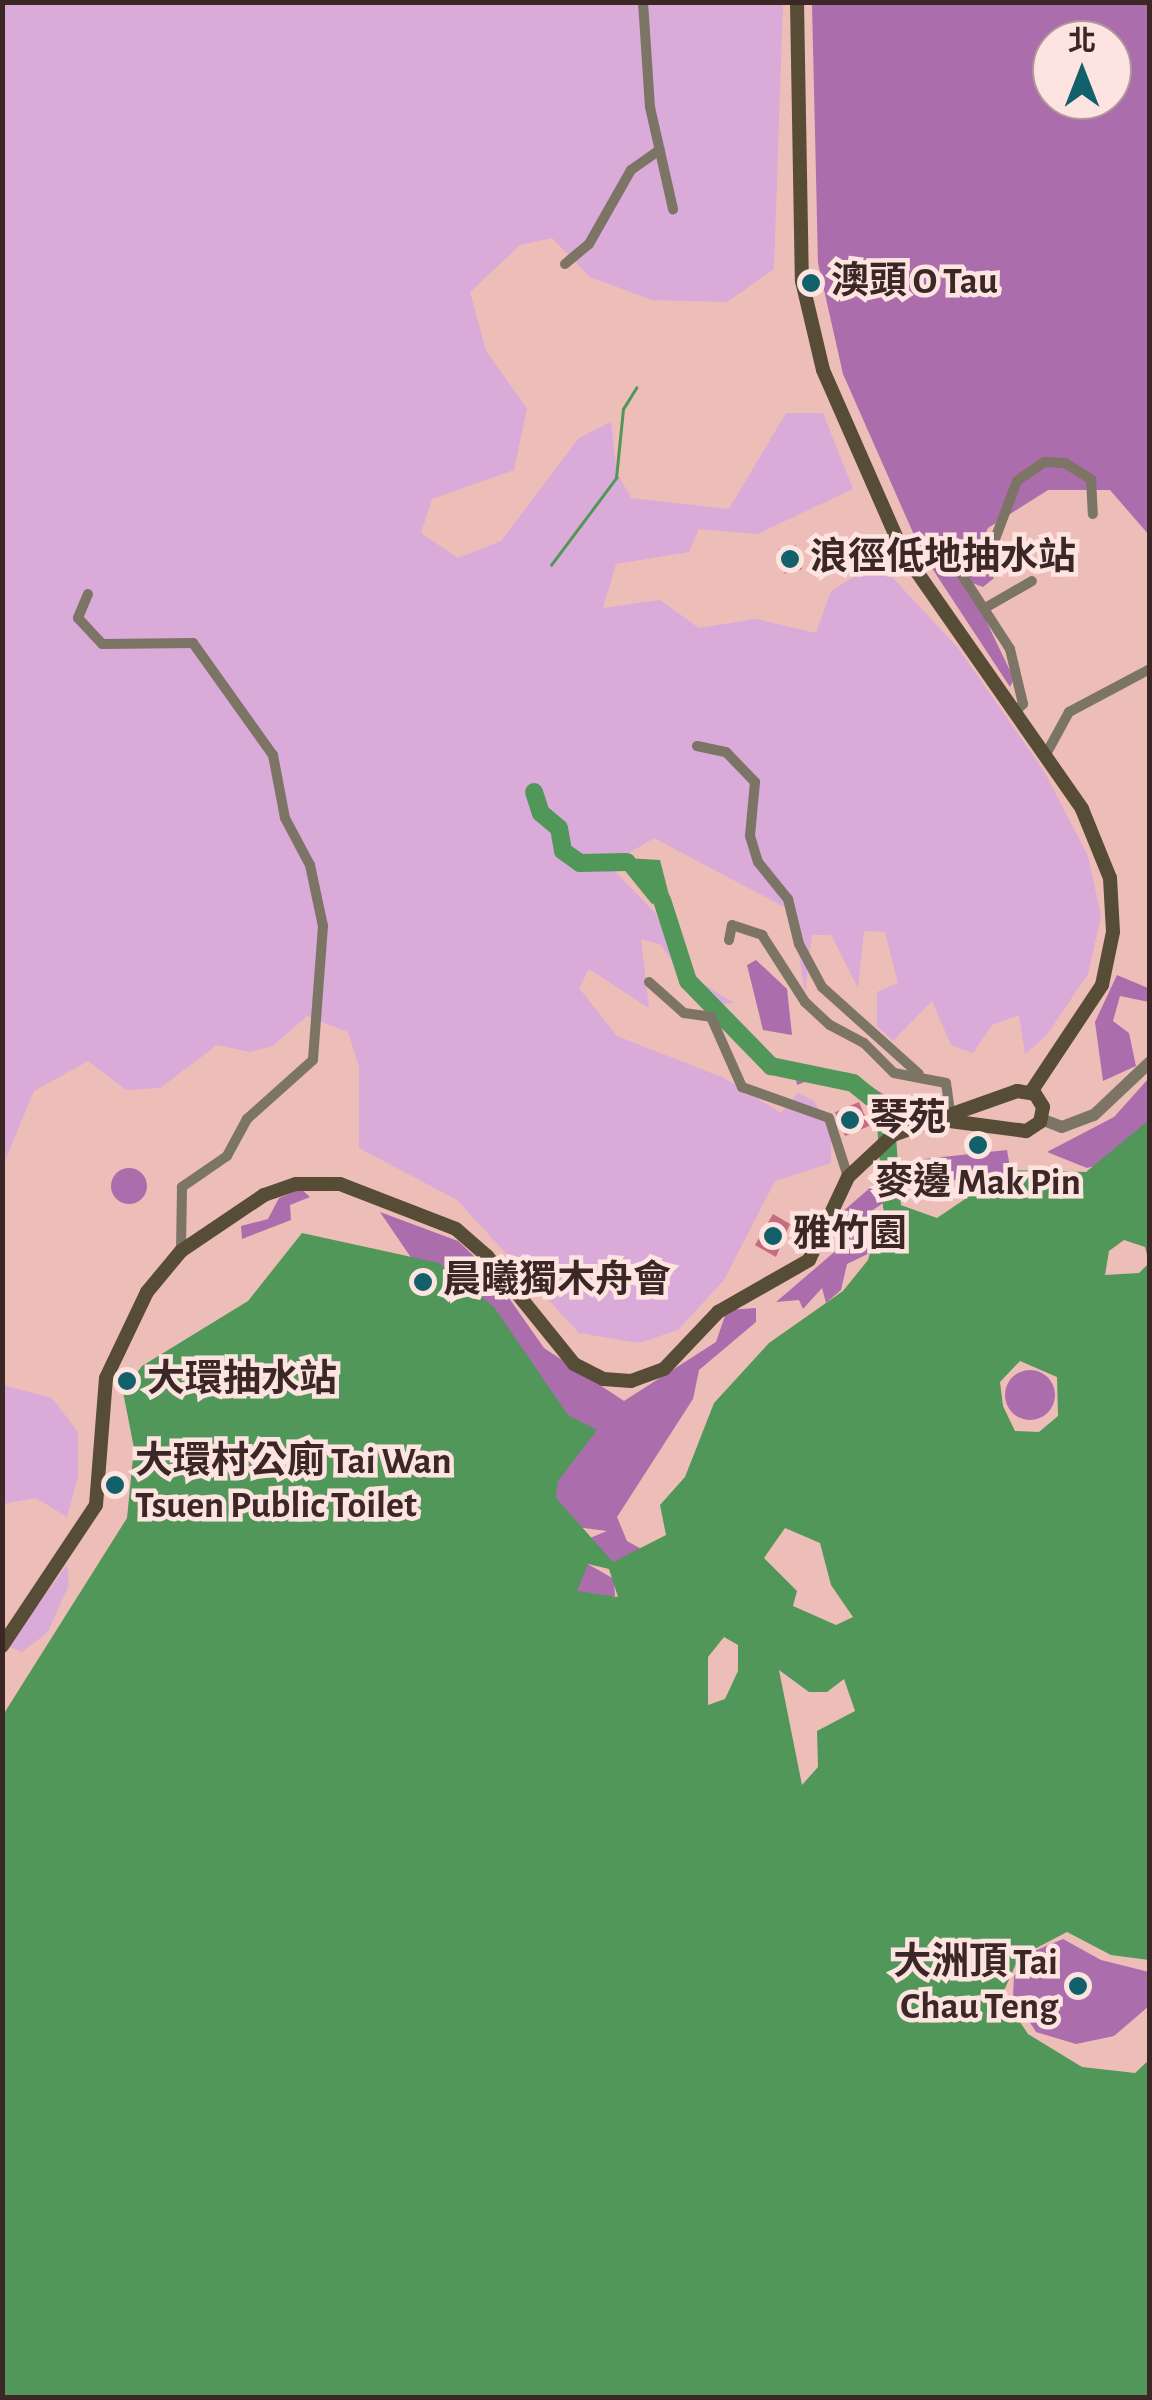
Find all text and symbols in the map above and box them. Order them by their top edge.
north arrow [1032,20,1132,120]
text: 北 [1068,28,1096,56]
place label: 澳頭 O Tau [831,260,998,306]
marker: 澳頭 O Tau [800,272,822,294]
place label: 浪徑低地抽水站 [810,536,1076,582]
marker: 浪徑低地抽水站 [779,548,801,570]
place label: 琴苑 [870,1097,946,1143]
marker: 琴苑 [839,1109,861,1131]
marker: 麥邊 Mak Pin [967,1134,989,1156]
place label: 麥邊 Mak Pin [875,1161,1081,1207]
place label: 雅竹園 [793,1213,907,1259]
marker: 雅竹園 [762,1225,784,1247]
place label: 晨曦獨木舟會 [443,1259,671,1305]
marker: 晨曦獨木舟會 [412,1271,434,1293]
place label: 大環抽水站 [147,1358,337,1404]
marker: 大環抽水站 [116,1370,138,1392]
place label: 大環村公廁 Tai Wan Tsuen Public Toilet [135,1440,452,1530]
marker: 大環村公廁 Tai Wan Tsuen Public Toilet [104,1474,126,1496]
place label: 大洲頂 Tai Chau Teng [893,1941,1058,2030]
marker: 大洲頂 Tai Chau Teng [1067,1975,1089,1997]

